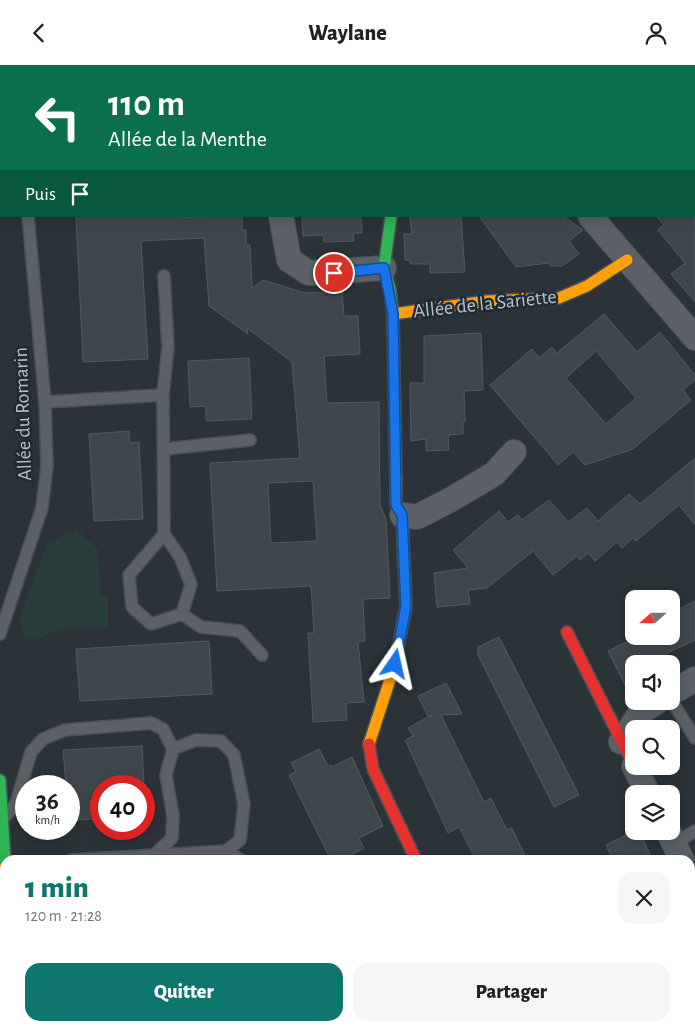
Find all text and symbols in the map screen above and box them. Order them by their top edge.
icon: back [25,19,53,47]
icon: person [642,19,670,47]
text: Waylane [308,22,387,44]
icon: left [25,85,90,150]
text: 110 m [108,87,185,122]
text: Allée de la Menthe [108,128,267,150]
icon: arrive [66,180,94,208]
text: Puis [25,185,56,204]
pin [313,252,355,294]
icon: arrive [320,259,348,287]
street label: Allée de la Sariette [412,287,558,321]
street label: Allée du Romarin [11,347,35,481]
north arrow [625,590,680,645]
map controls [625,590,680,840]
position arrow [368,637,420,689]
button: sound [625,655,680,710]
button: search [625,720,680,775]
speed limit sign: 40 [90,775,155,840]
button: layers [625,785,680,840]
text: 36 [36,789,59,814]
text: km/h [35,814,60,826]
button: close [618,872,670,924]
text: 1 min [25,873,89,903]
text: 120 m · 21:28 [25,908,102,924]
button: Quitter [25,963,343,1021]
button: Partager [353,963,670,1021]

